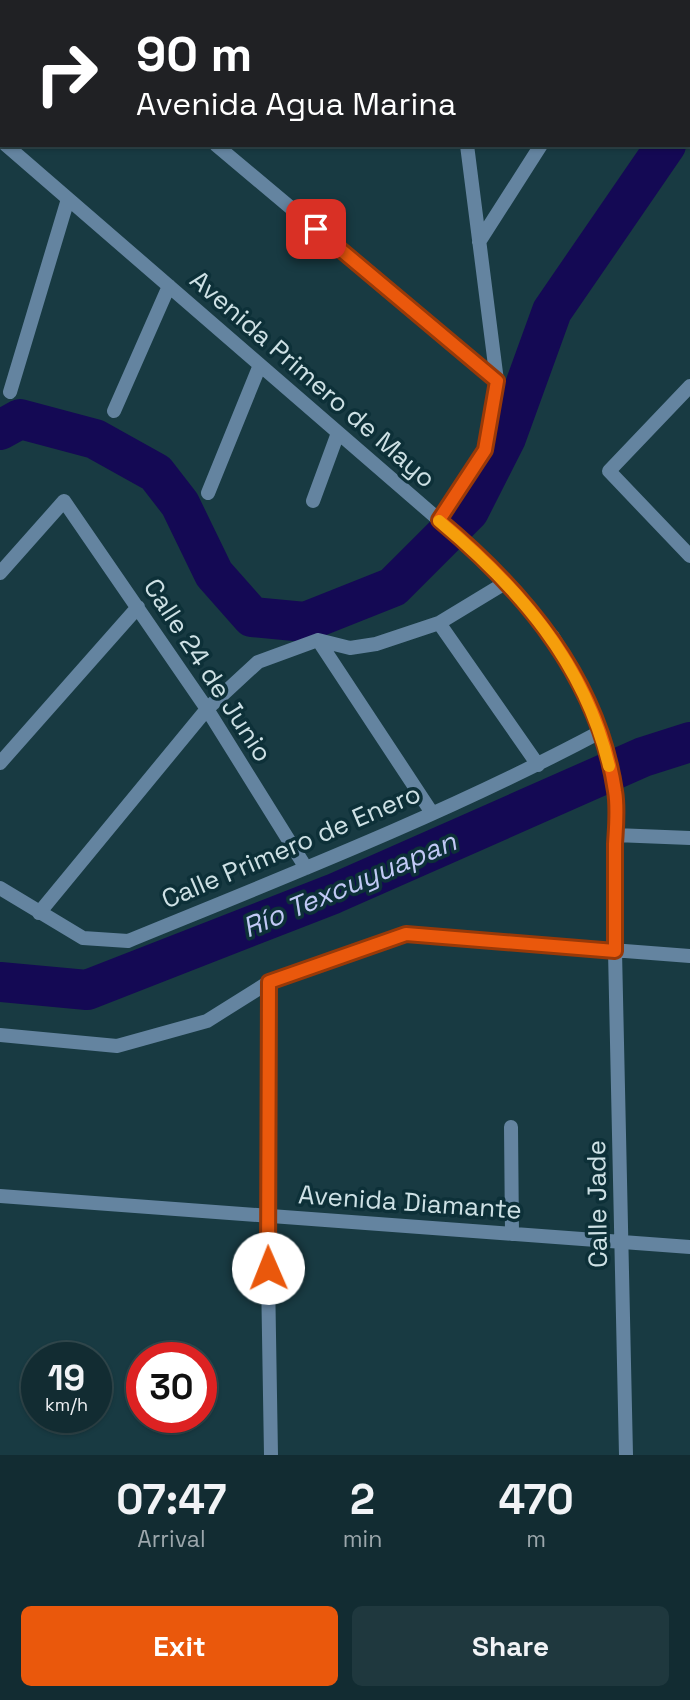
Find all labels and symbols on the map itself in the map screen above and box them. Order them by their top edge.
pin [286,199,346,259]
street label: Avenida Primero de Mayo [183,263,443,495]
street label: Calle 24 de Junio [136,572,280,768]
street label: Calle Primero de Enero [156,776,426,916]
water label: Río Texcuyuapan [237,822,462,945]
street label: Calle Jade [579,1140,615,1268]
street label: Avenida Diamante [297,1177,523,1227]
position arrow [231,1231,305,1305]
speed limit sign: 30 [126,1342,217,1433]

